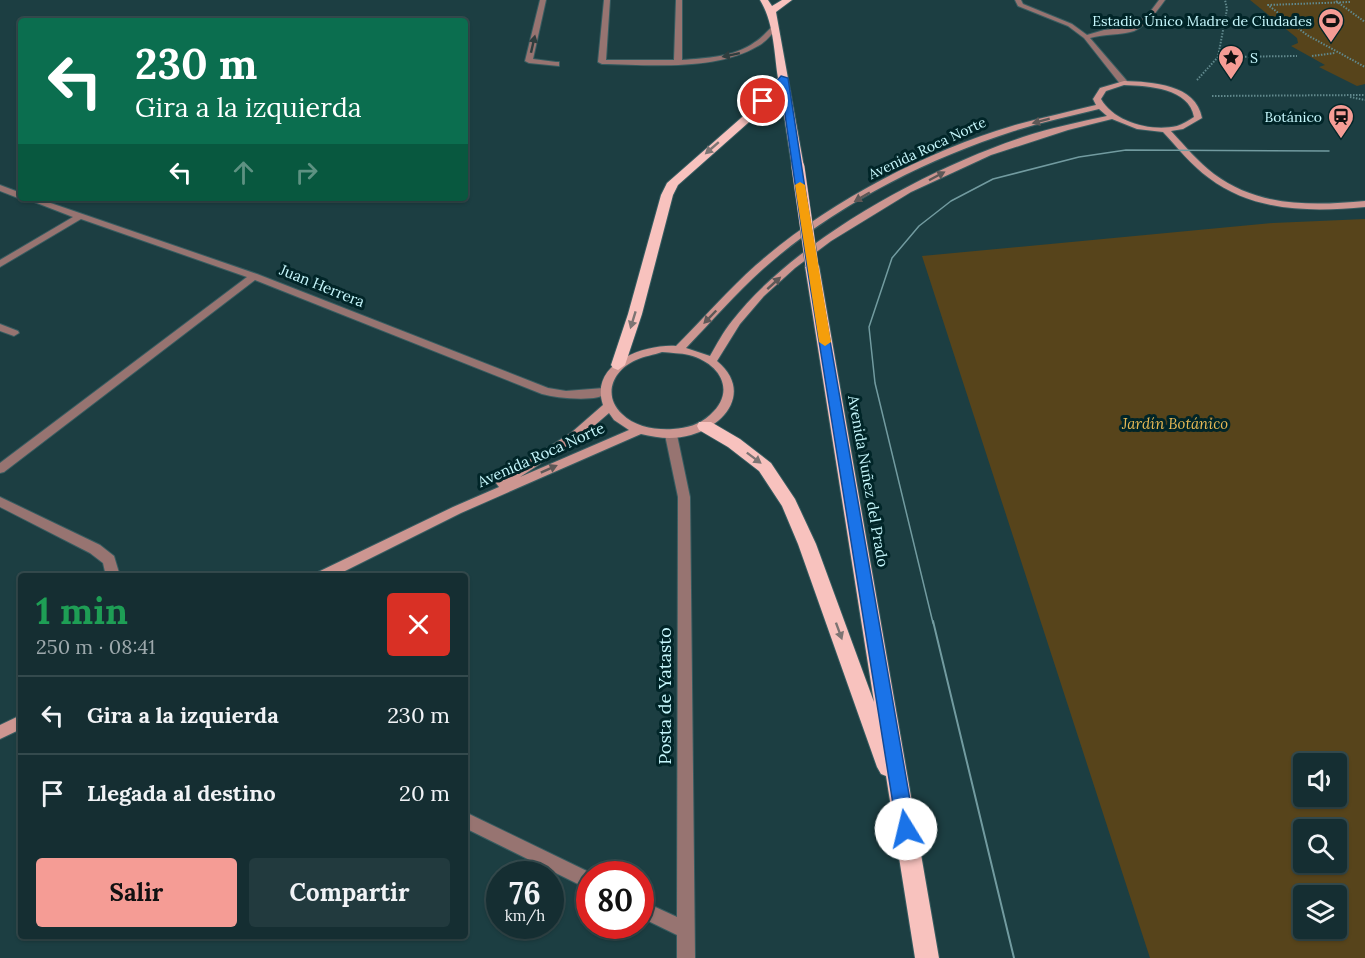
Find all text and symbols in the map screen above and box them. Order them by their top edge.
sports icon: Estadio Único Madre de Ciudades [1316,6,1346,44]
place label: Estadio Único Madre de Ciudades [1092,12,1312,30]
one-way arrow [529,34,538,53]
text: 230 m [135,37,257,91]
icon: left [36,42,114,120]
place icon: S [1216,43,1246,81]
place label: S [1250,49,1258,67]
one-way arrow [721,51,740,60]
pin [737,75,788,126]
icon: arrive [746,84,779,117]
text: Gira a la izquierda [135,90,362,124]
station icon: Botánico [1326,102,1356,140]
place label: Botánico [1264,108,1322,126]
street label: Avenida Roca Norte [864,113,989,184]
one-way arrow [1032,117,1051,127]
one-way arrow [705,141,720,154]
icon: left [164,156,197,189]
icon: ahead [227,156,260,189]
icon: right [290,156,323,189]
one-way arrow [928,171,945,181]
one-way arrow [853,192,870,202]
street label: Juan Herrera [276,259,368,311]
one-way arrow [767,276,782,290]
one-way arrow [703,310,717,325]
one-way arrow [628,311,637,329]
street label: Avenida Nuñez del Prado [844,393,893,568]
park label: Jardín Botánico [1121,414,1228,433]
street label: Avenida Roca Norte [473,418,607,491]
one-way arrow [746,452,762,464]
one-way arrow [540,464,558,474]
text: 1 min [36,588,128,634]
button: close [387,593,450,656]
one-way arrow [834,622,844,640]
street label: Posta de Yatasto [653,627,676,765]
text: 250 m · 08:41 [36,634,156,659]
icon: left [36,699,69,732]
text: Gira a la izquierda [87,701,279,729]
text: 230 m [387,701,450,729]
map controls [1293,753,1347,939]
button: sound [1293,753,1347,807]
icon: arrive [36,777,69,810]
text: Llegada al destino [87,779,276,807]
text: 20 m [399,779,450,807]
position arrow [874,797,938,861]
button: search [1293,819,1347,873]
button: Salir [36,858,237,927]
button: Compartir [249,858,450,927]
speed limit sign: 80 [576,861,654,939]
text: 76 [509,874,541,912]
button: layers [1293,885,1347,939]
text: km/h [505,906,545,925]

